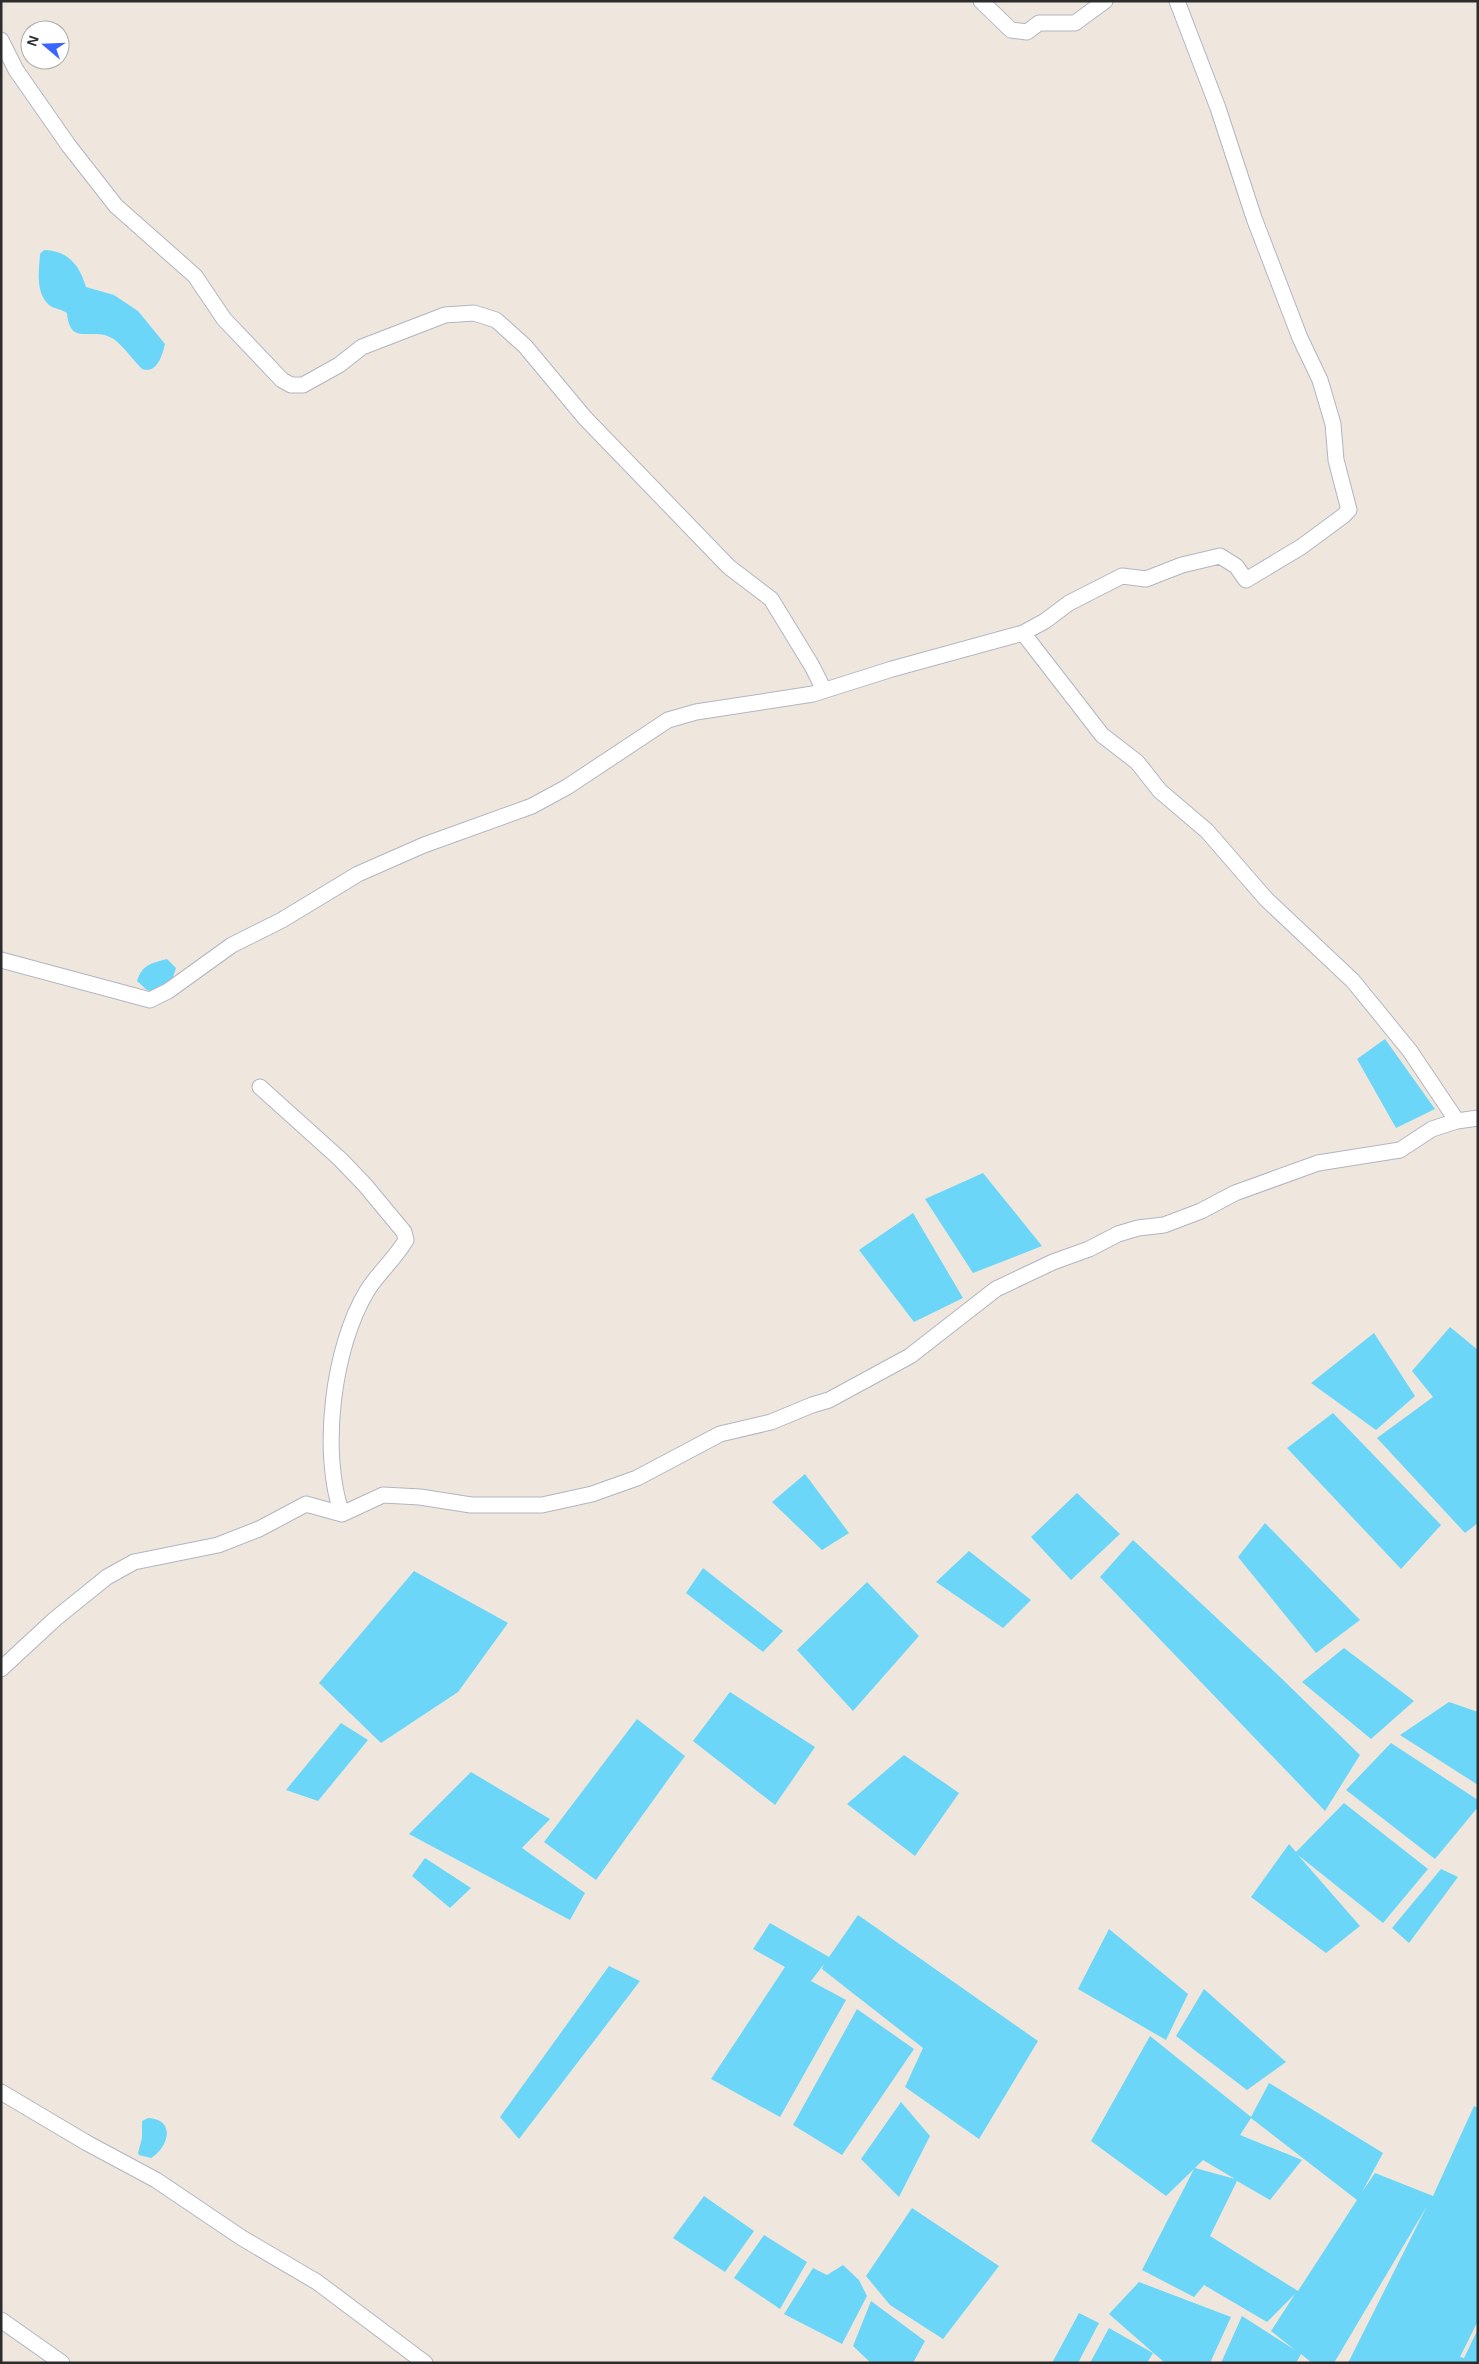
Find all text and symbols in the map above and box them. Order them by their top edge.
north arrow [20,20,70,70]
text: N [23,33,42,48]

